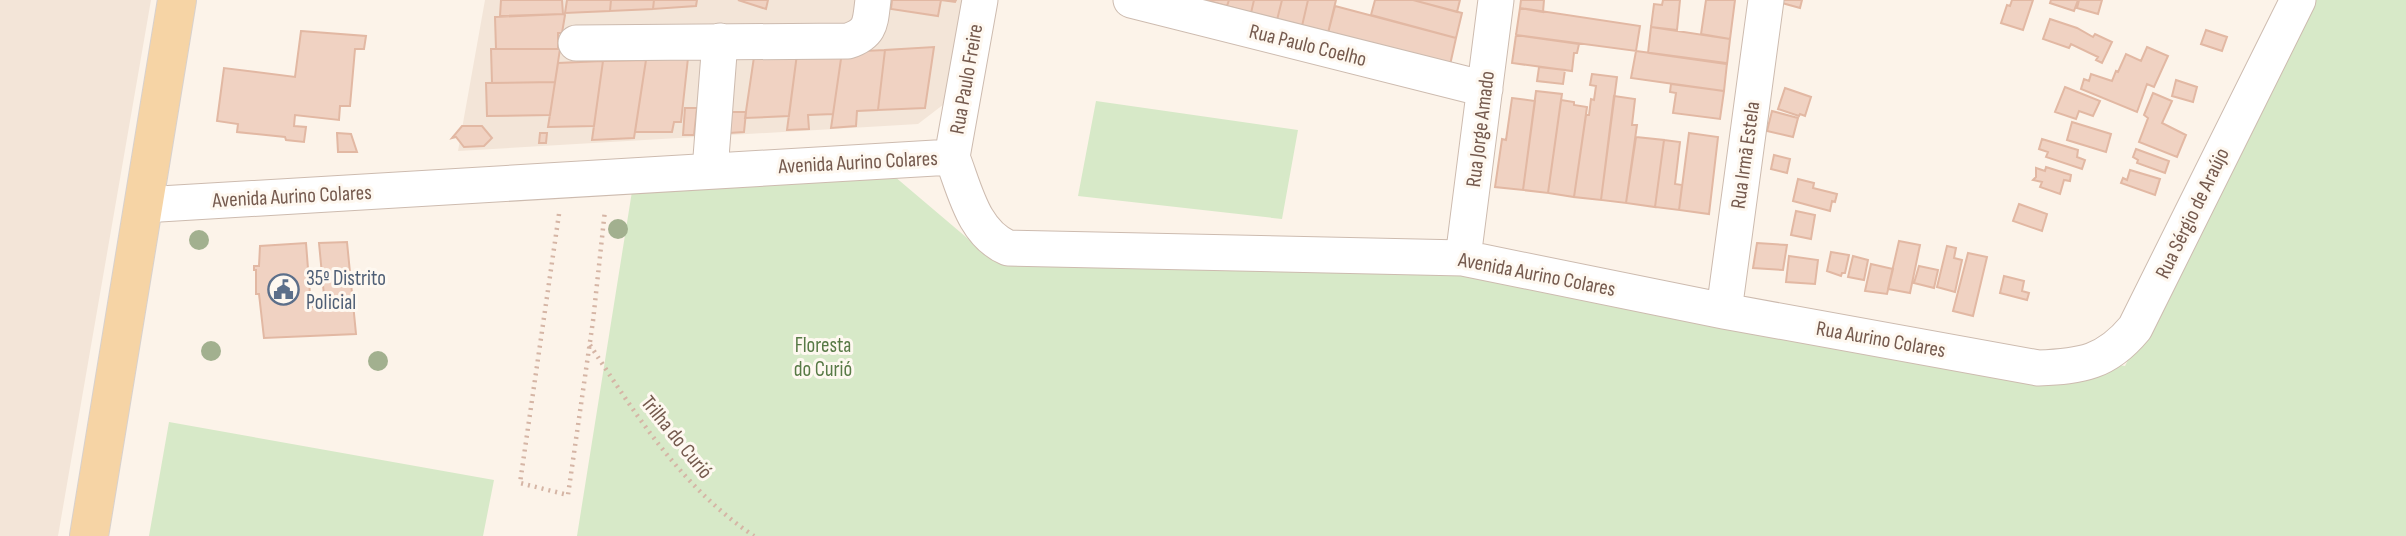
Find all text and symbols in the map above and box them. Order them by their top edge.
street label: Rua Paulo Coelho [1247,19,1369,72]
street label: Rua Paulo Freire [945,22,988,136]
street label: Rua Jorge Amado [1461,70,1500,189]
street label: Rua Irmã Estela [1726,100,1765,210]
street label: Rua Sérgio de Araújo [2150,144,2235,283]
street label: Avenida Aurino Colares [777,146,938,179]
street label: Avenida Aurino Colares [211,180,372,213]
street label: Avenida Aurino Colares [1455,247,1617,302]
place label: 35º Distrito Policial [306,266,386,315]
public building icon: 35º Distrito Policial [266,273,300,307]
street label: Rua Aurino Colares [1814,316,1948,363]
park label: Floresta do Curió [794,333,852,382]
street label: Trilha do Curió [636,391,718,484]

